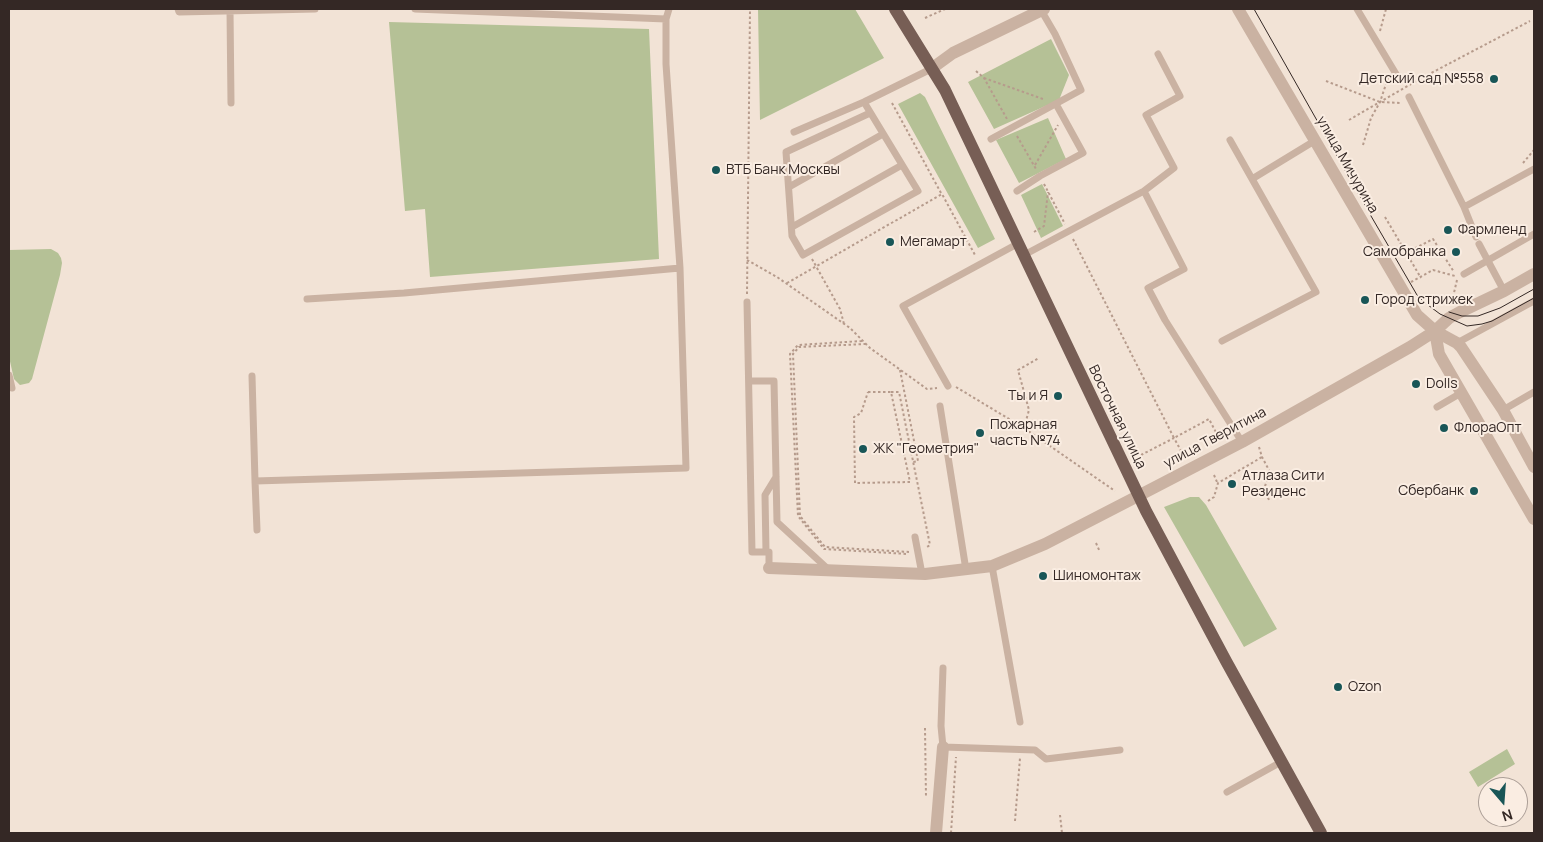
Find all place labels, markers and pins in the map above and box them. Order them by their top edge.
place label: Детский сад №558 [1359,71,1484,87]
marker: Детский сад №558 [1488,73,1500,85]
place label: ВТБ Банк Москвы [726,162,840,178]
marker: ВТБ Банк Москвы [710,164,722,176]
place label: Фармленд [1458,222,1527,238]
marker: Фармленд [1442,224,1454,236]
place label: Мегамарт [900,234,967,250]
marker: Мегамарт [884,236,896,248]
place label: Самобранка [1363,244,1446,260]
marker: Самобранка [1450,246,1462,258]
place label: Город стрижек [1375,292,1473,308]
marker: Город стрижек [1359,294,1371,306]
place label: Dolls [1426,376,1458,392]
marker: Dolls [1410,378,1422,390]
place label: Ты и Я [1008,388,1048,404]
marker: Ты и Я [1052,390,1064,402]
place label: Пожарная часть №74 [990,417,1061,450]
place label: ФлораОпт [1454,420,1522,436]
marker: ФлораОпт [1438,422,1450,434]
marker: Пожарная часть №74 [974,427,986,439]
place label: ЖК "Геометрия" [873,441,979,457]
marker: ЖК "Геометрия" [857,443,869,455]
place label: Атлаза Сити Резиденс [1242,468,1324,501]
marker: Атлаза Сити Резиденс [1226,478,1238,490]
place label: Сбербанк [1398,483,1464,499]
marker: Сбербанк [1468,485,1480,497]
place label: Шиномонтаж [1053,568,1141,584]
marker: Шиномонтаж [1037,570,1049,582]
place label: Ozon [1348,679,1382,695]
marker: Ozon [1332,681,1344,693]

